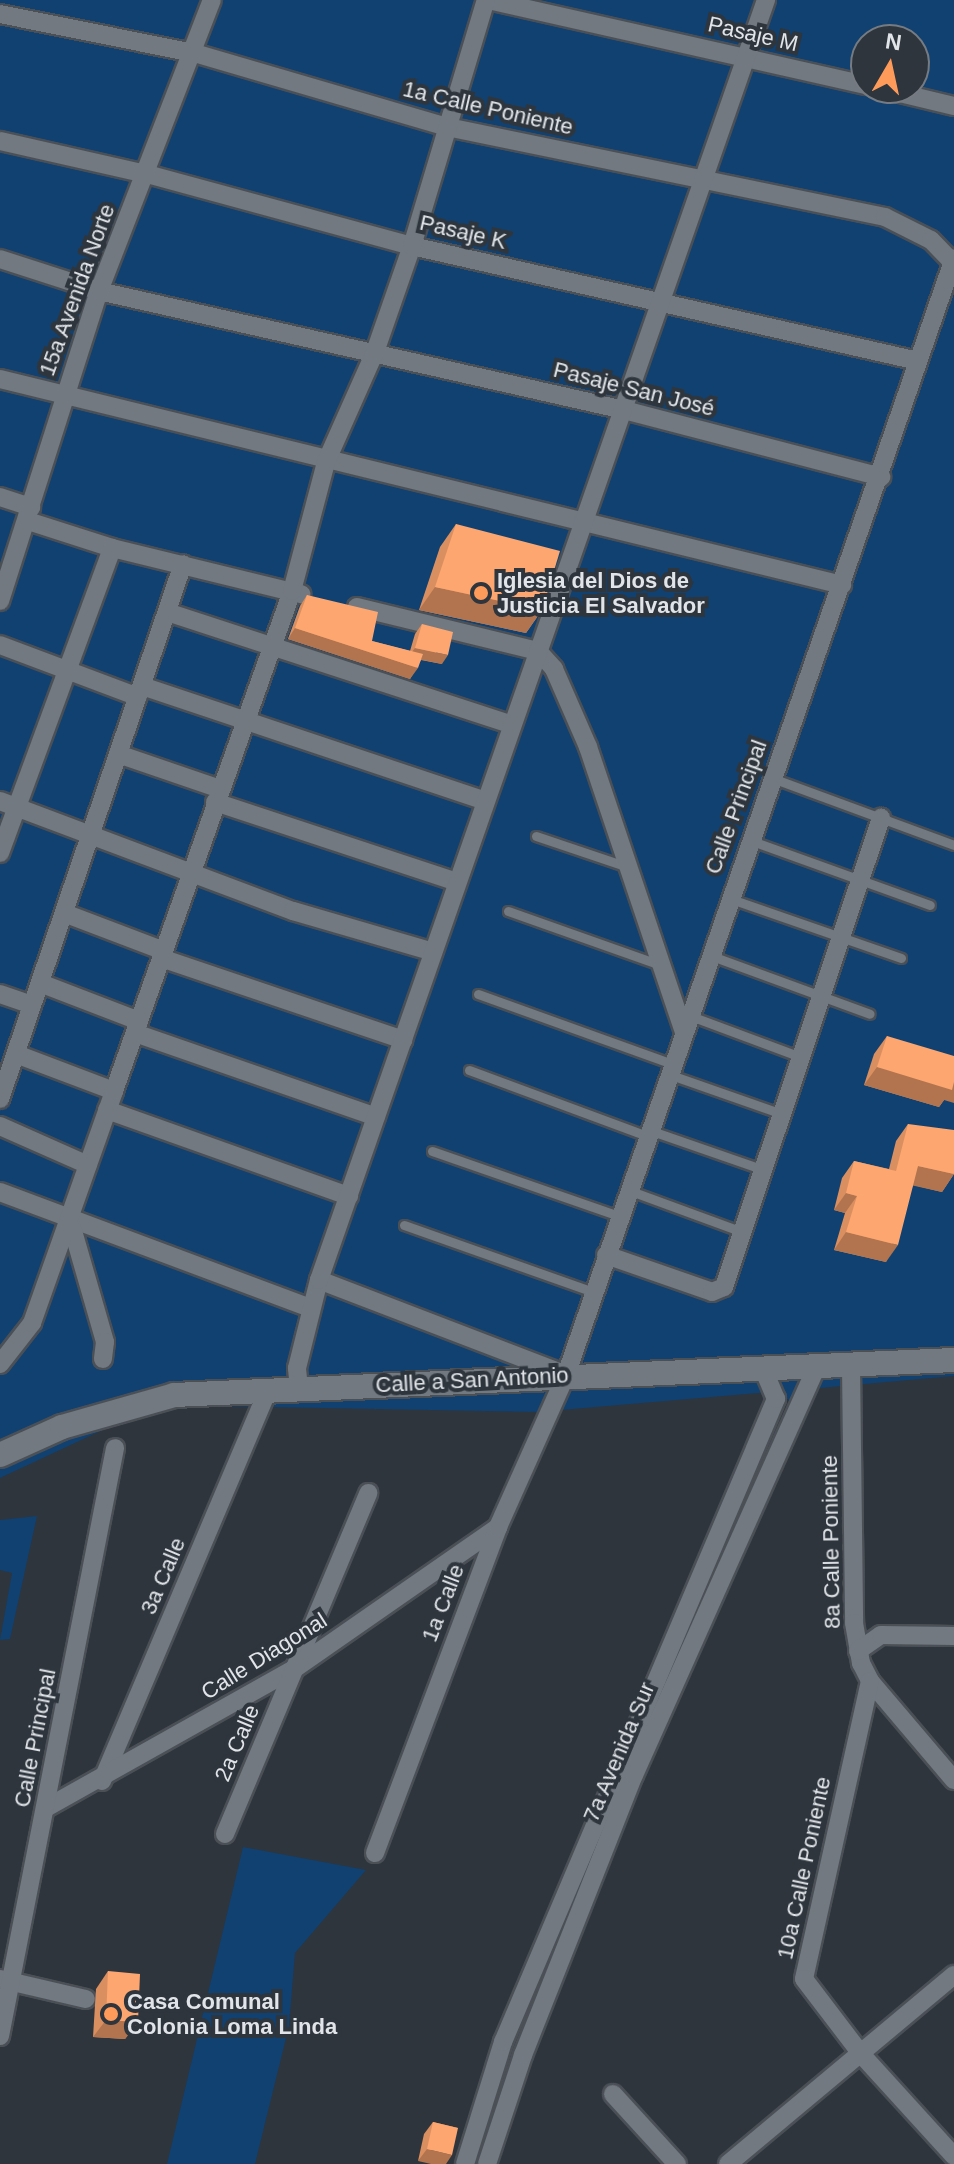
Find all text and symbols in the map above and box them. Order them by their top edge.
street label: Pasaje M [705,11,801,57]
north arrow [850,24,930,104]
text: N [884,28,903,55]
street label: 1a Calle Poniente [400,76,576,140]
street label: 15a Avenida Norte [34,200,120,380]
street label: Pasaje K [417,209,509,255]
street label: Pasaje San José [551,356,717,422]
place label: Iglesia del Dios de Justicia El Salvador [497,567,705,618]
marker: Iglesia del Dios de Justicia El Salvador [472,584,490,602]
street label: Calle Principal [700,736,772,878]
street label: Calle a San Antonio [374,1362,570,1398]
street label: 8a Calle Poniente [816,1455,846,1629]
street label: 3a Calle [135,1534,191,1618]
street label: 1a Calle [416,1561,470,1645]
street label: Calle Diagonal [196,1607,332,1705]
street label: Calle Principal [9,1666,61,1810]
street label: 7a Avenida Sur [578,1678,660,1826]
street label: 2a Calle [209,1701,265,1785]
street label: 10a Calle Poniente [772,1774,836,1962]
place label: Casa Comunal Colonia Loma Linda [127,1988,337,2040]
marker: Casa Comunal Colonia Loma Linda [102,2005,120,2023]

